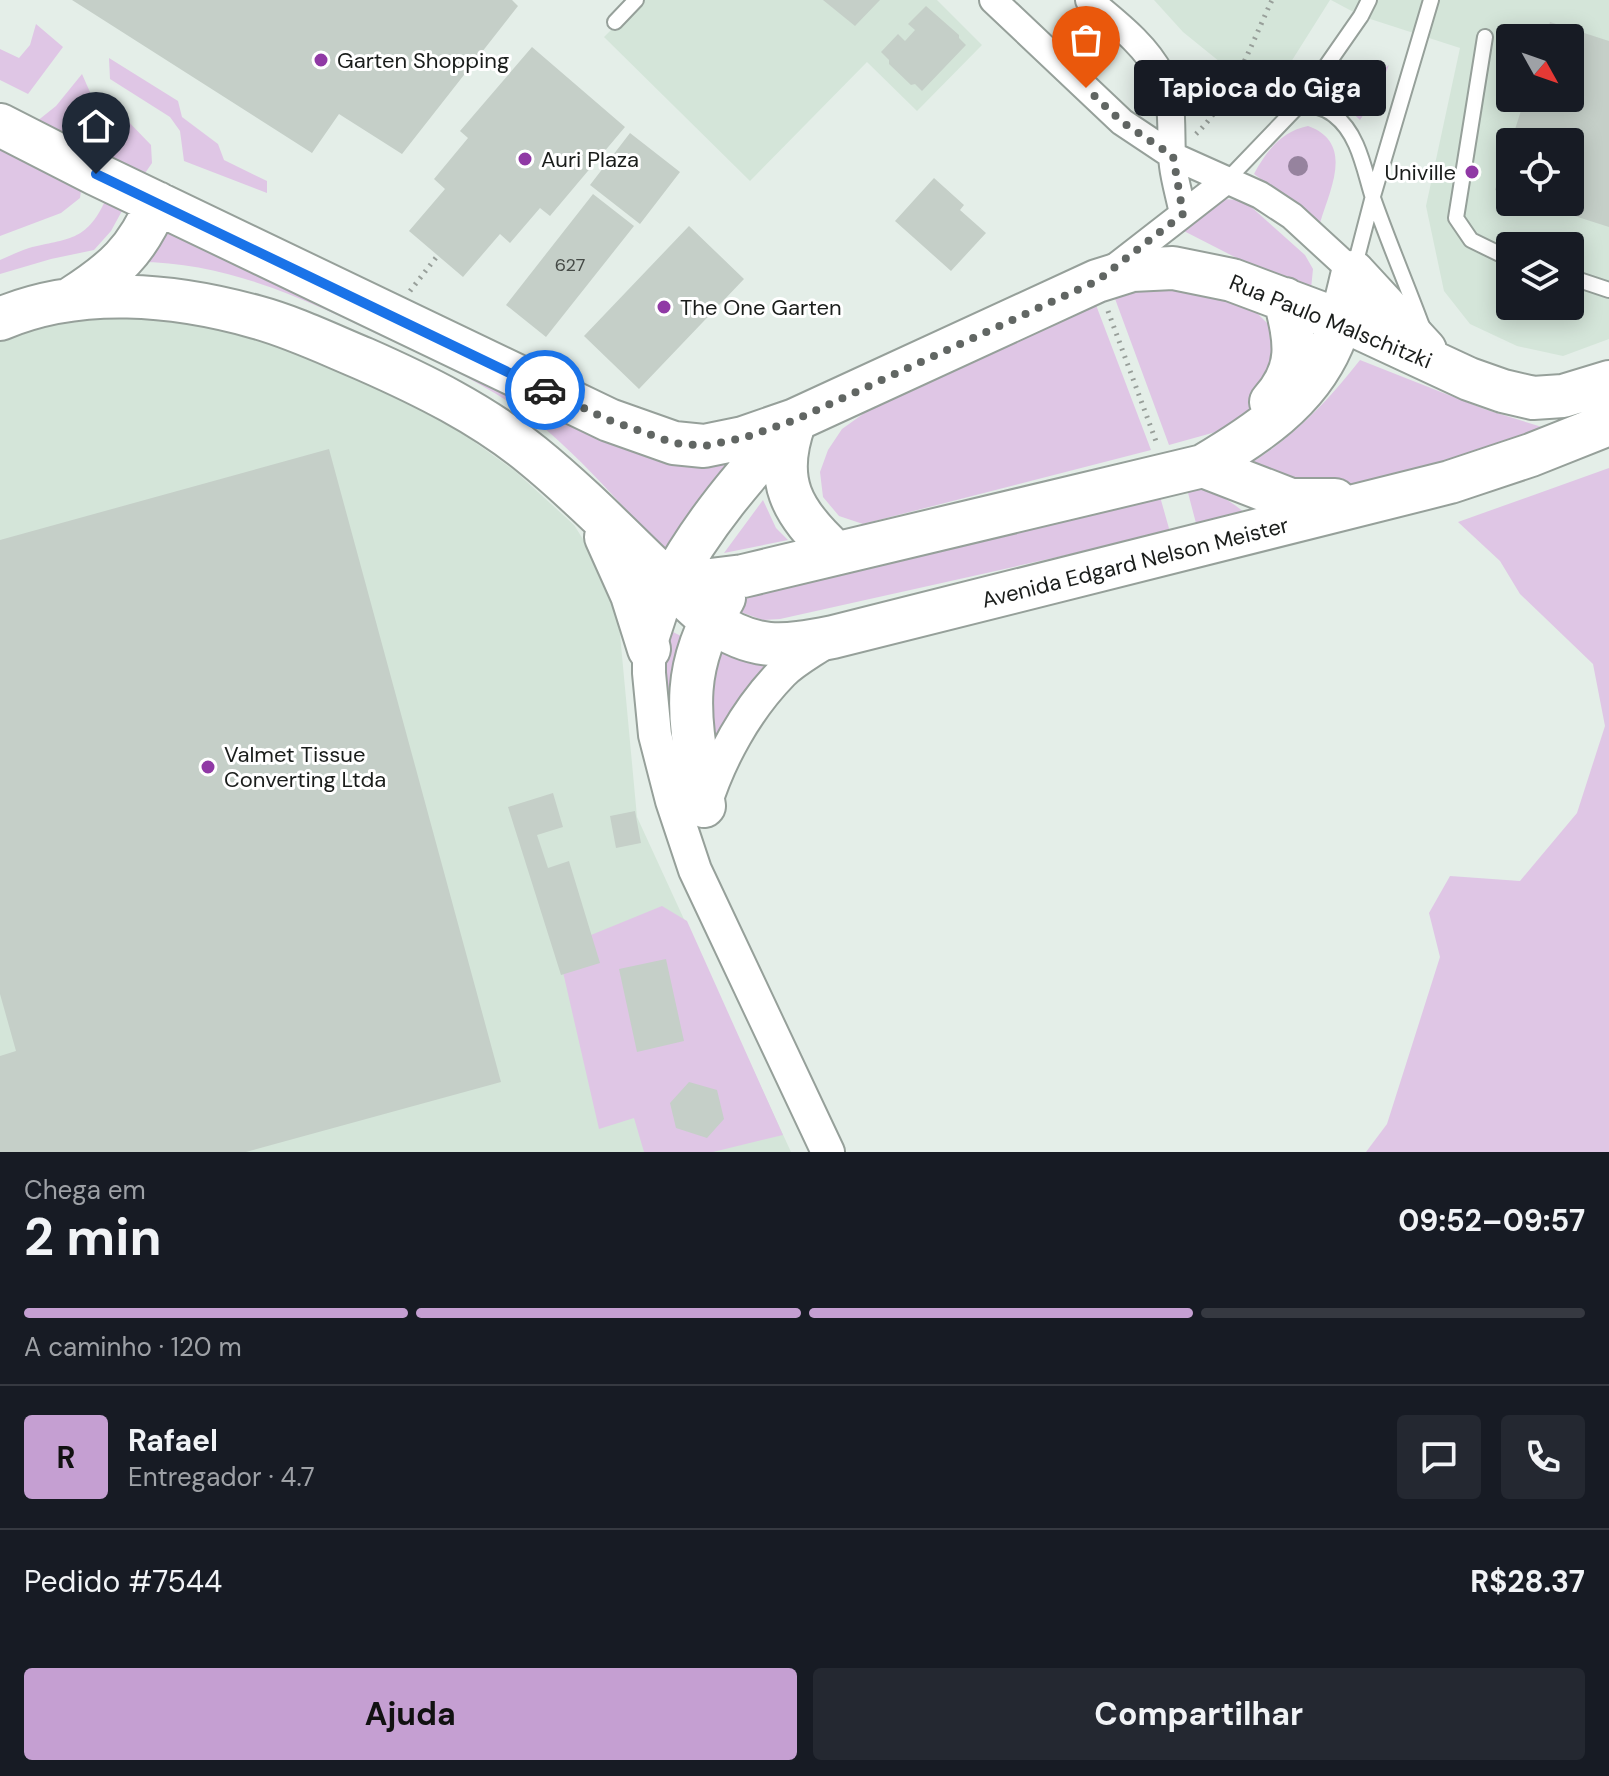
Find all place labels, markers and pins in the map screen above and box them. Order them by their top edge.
pin [1052,6,1120,88]
place label: Garten Shopping [337,46,509,75]
marker: Garten Shopping [312,51,330,69]
callout: Tapioca do Giga [1134,60,1386,116]
pin [62,92,130,174]
place label: Auri Plaza [541,145,639,174]
marker: Auri Plaza [516,150,534,168]
place label: Univille [1384,158,1456,187]
marker: Univille [1463,163,1481,181]
place label: The One Garten [680,293,842,322]
marker: The One Garten [655,298,673,316]
place label: Valmet Tissue Converting Ltda [224,740,386,794]
marker: Valmet Tissue Converting Ltda [199,758,217,776]

